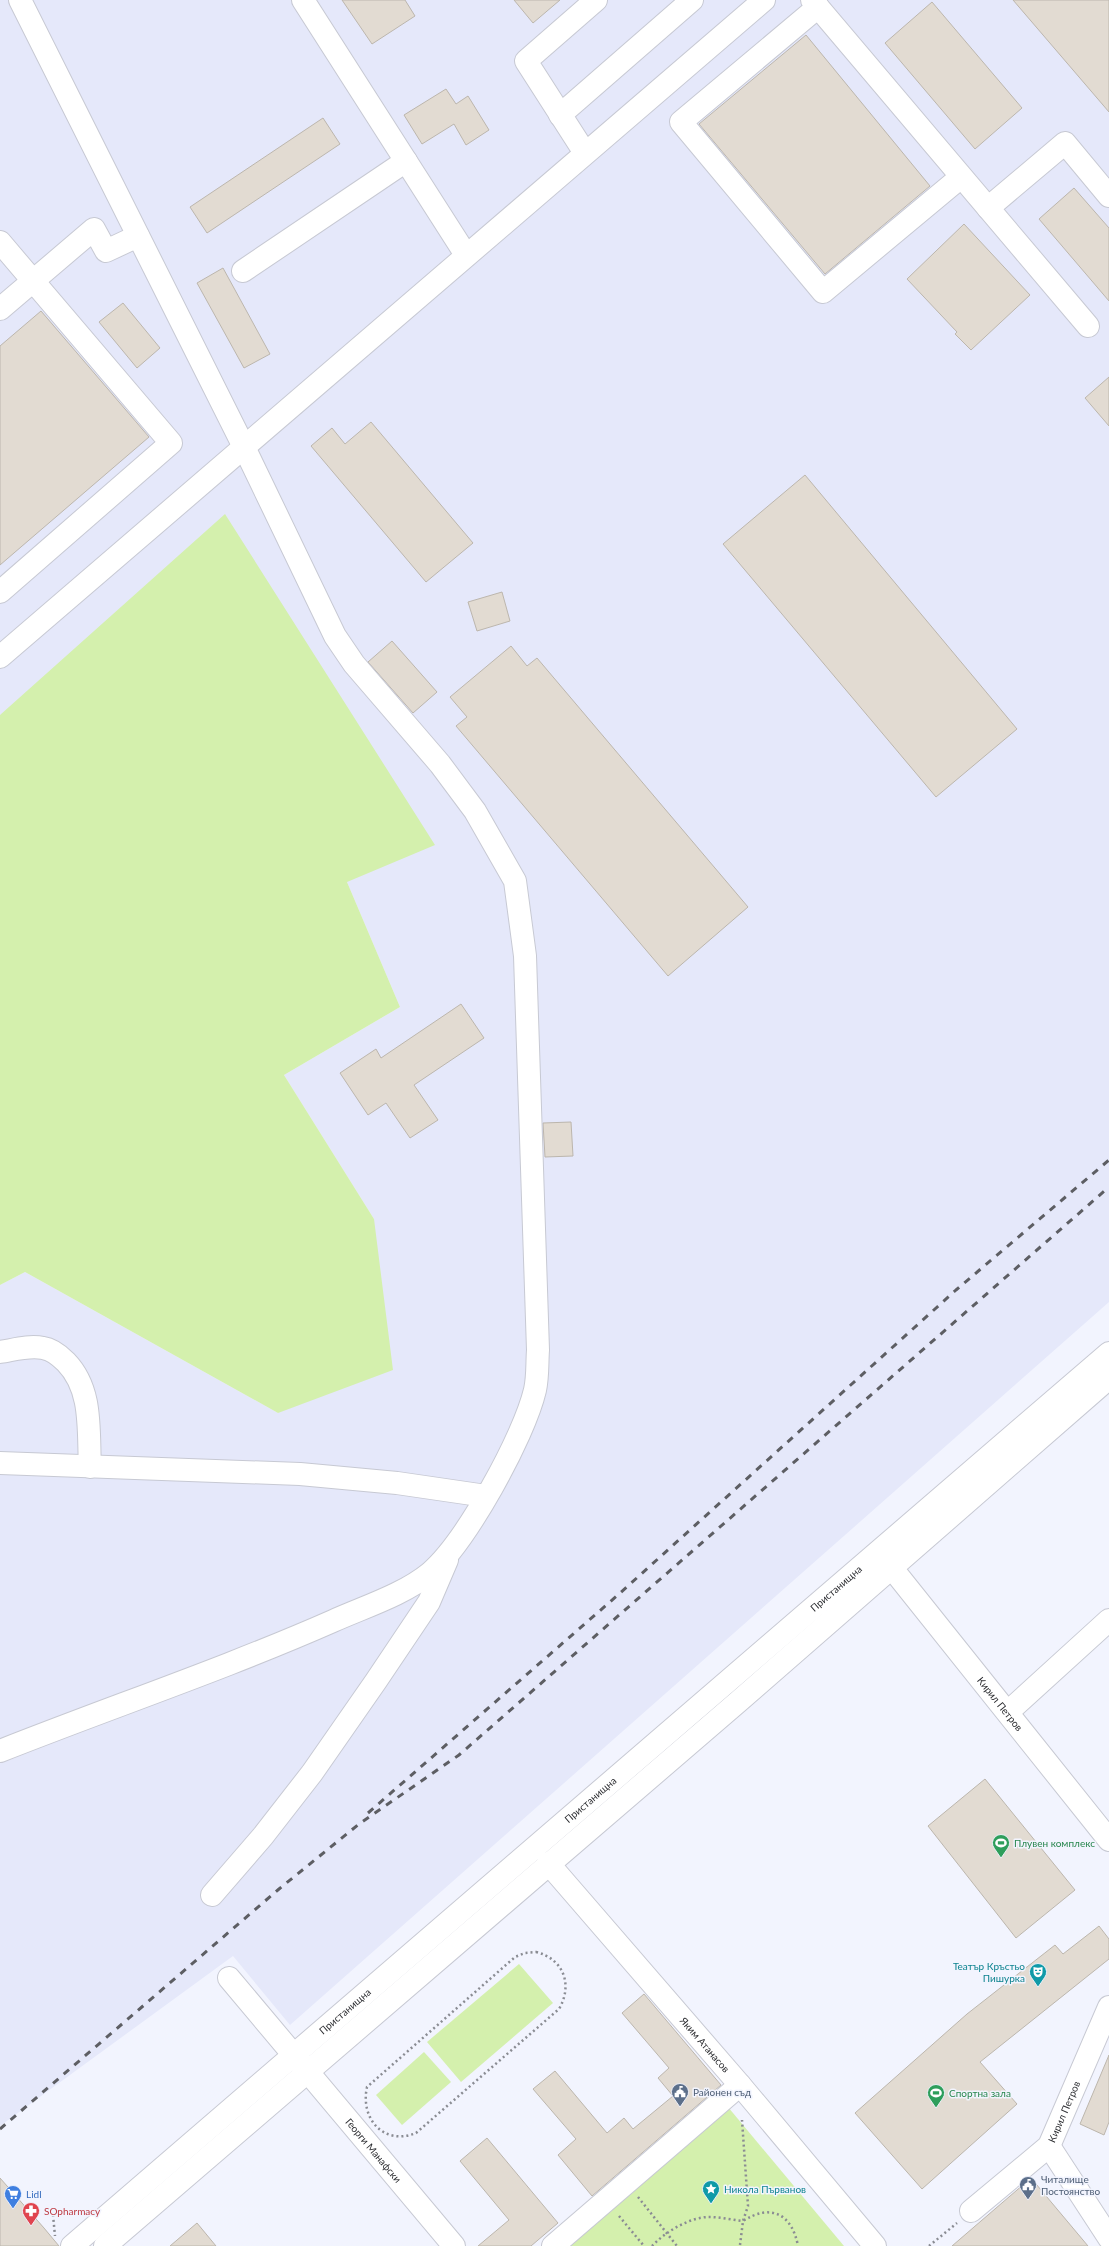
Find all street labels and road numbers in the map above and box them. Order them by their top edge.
street label: Пристанищна [808,1563,864,1614]
street label: Кирил Петров [975,1674,1025,1733]
street label: Пристанищна [562,1774,619,1825]
street label: Пристанищна [317,1986,373,2037]
street label: Яким Атанасов [677,2014,732,2075]
street label: Кирил Петров [1045,2079,1082,2144]
street label: Георги Манафски [343,2116,404,2185]

